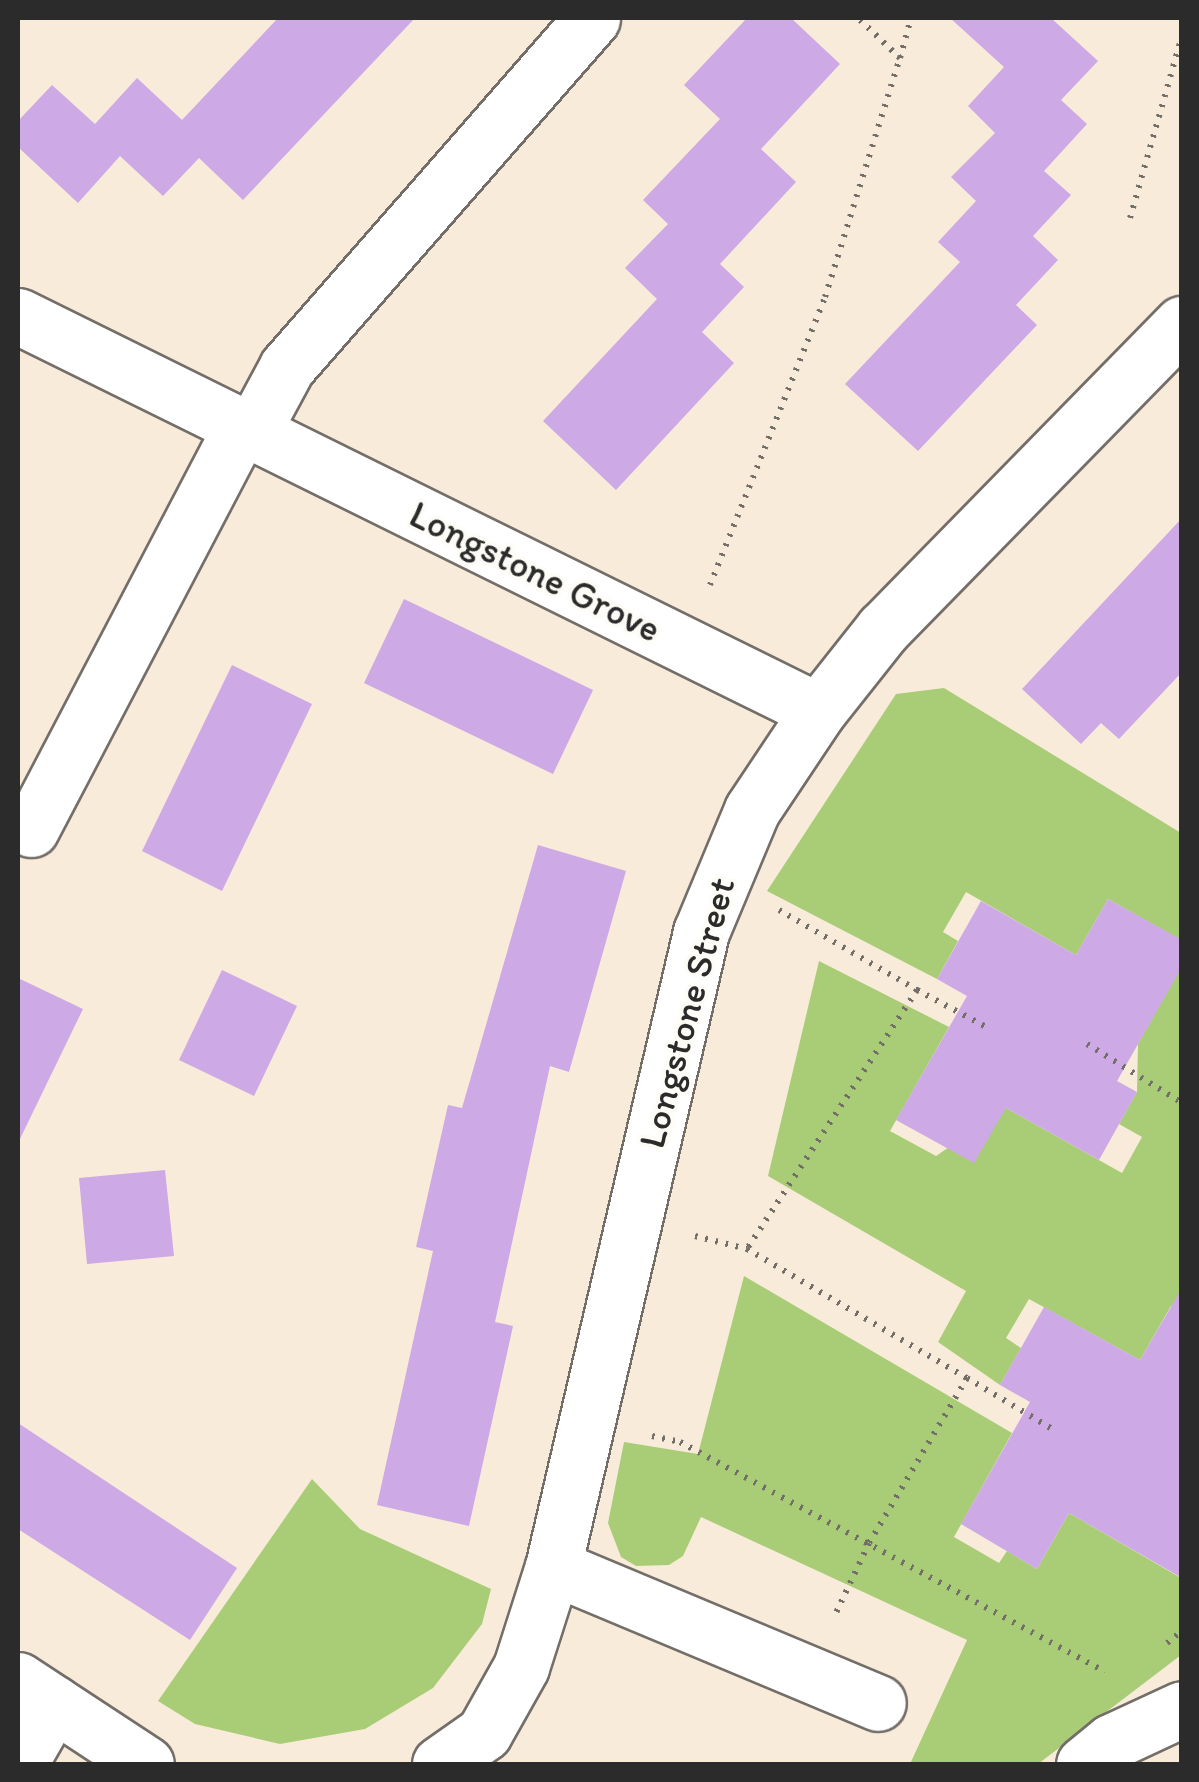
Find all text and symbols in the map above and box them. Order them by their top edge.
street label: Longstone Grove [402,492,668,652]
street label: Longstone Street [629,873,745,1153]

